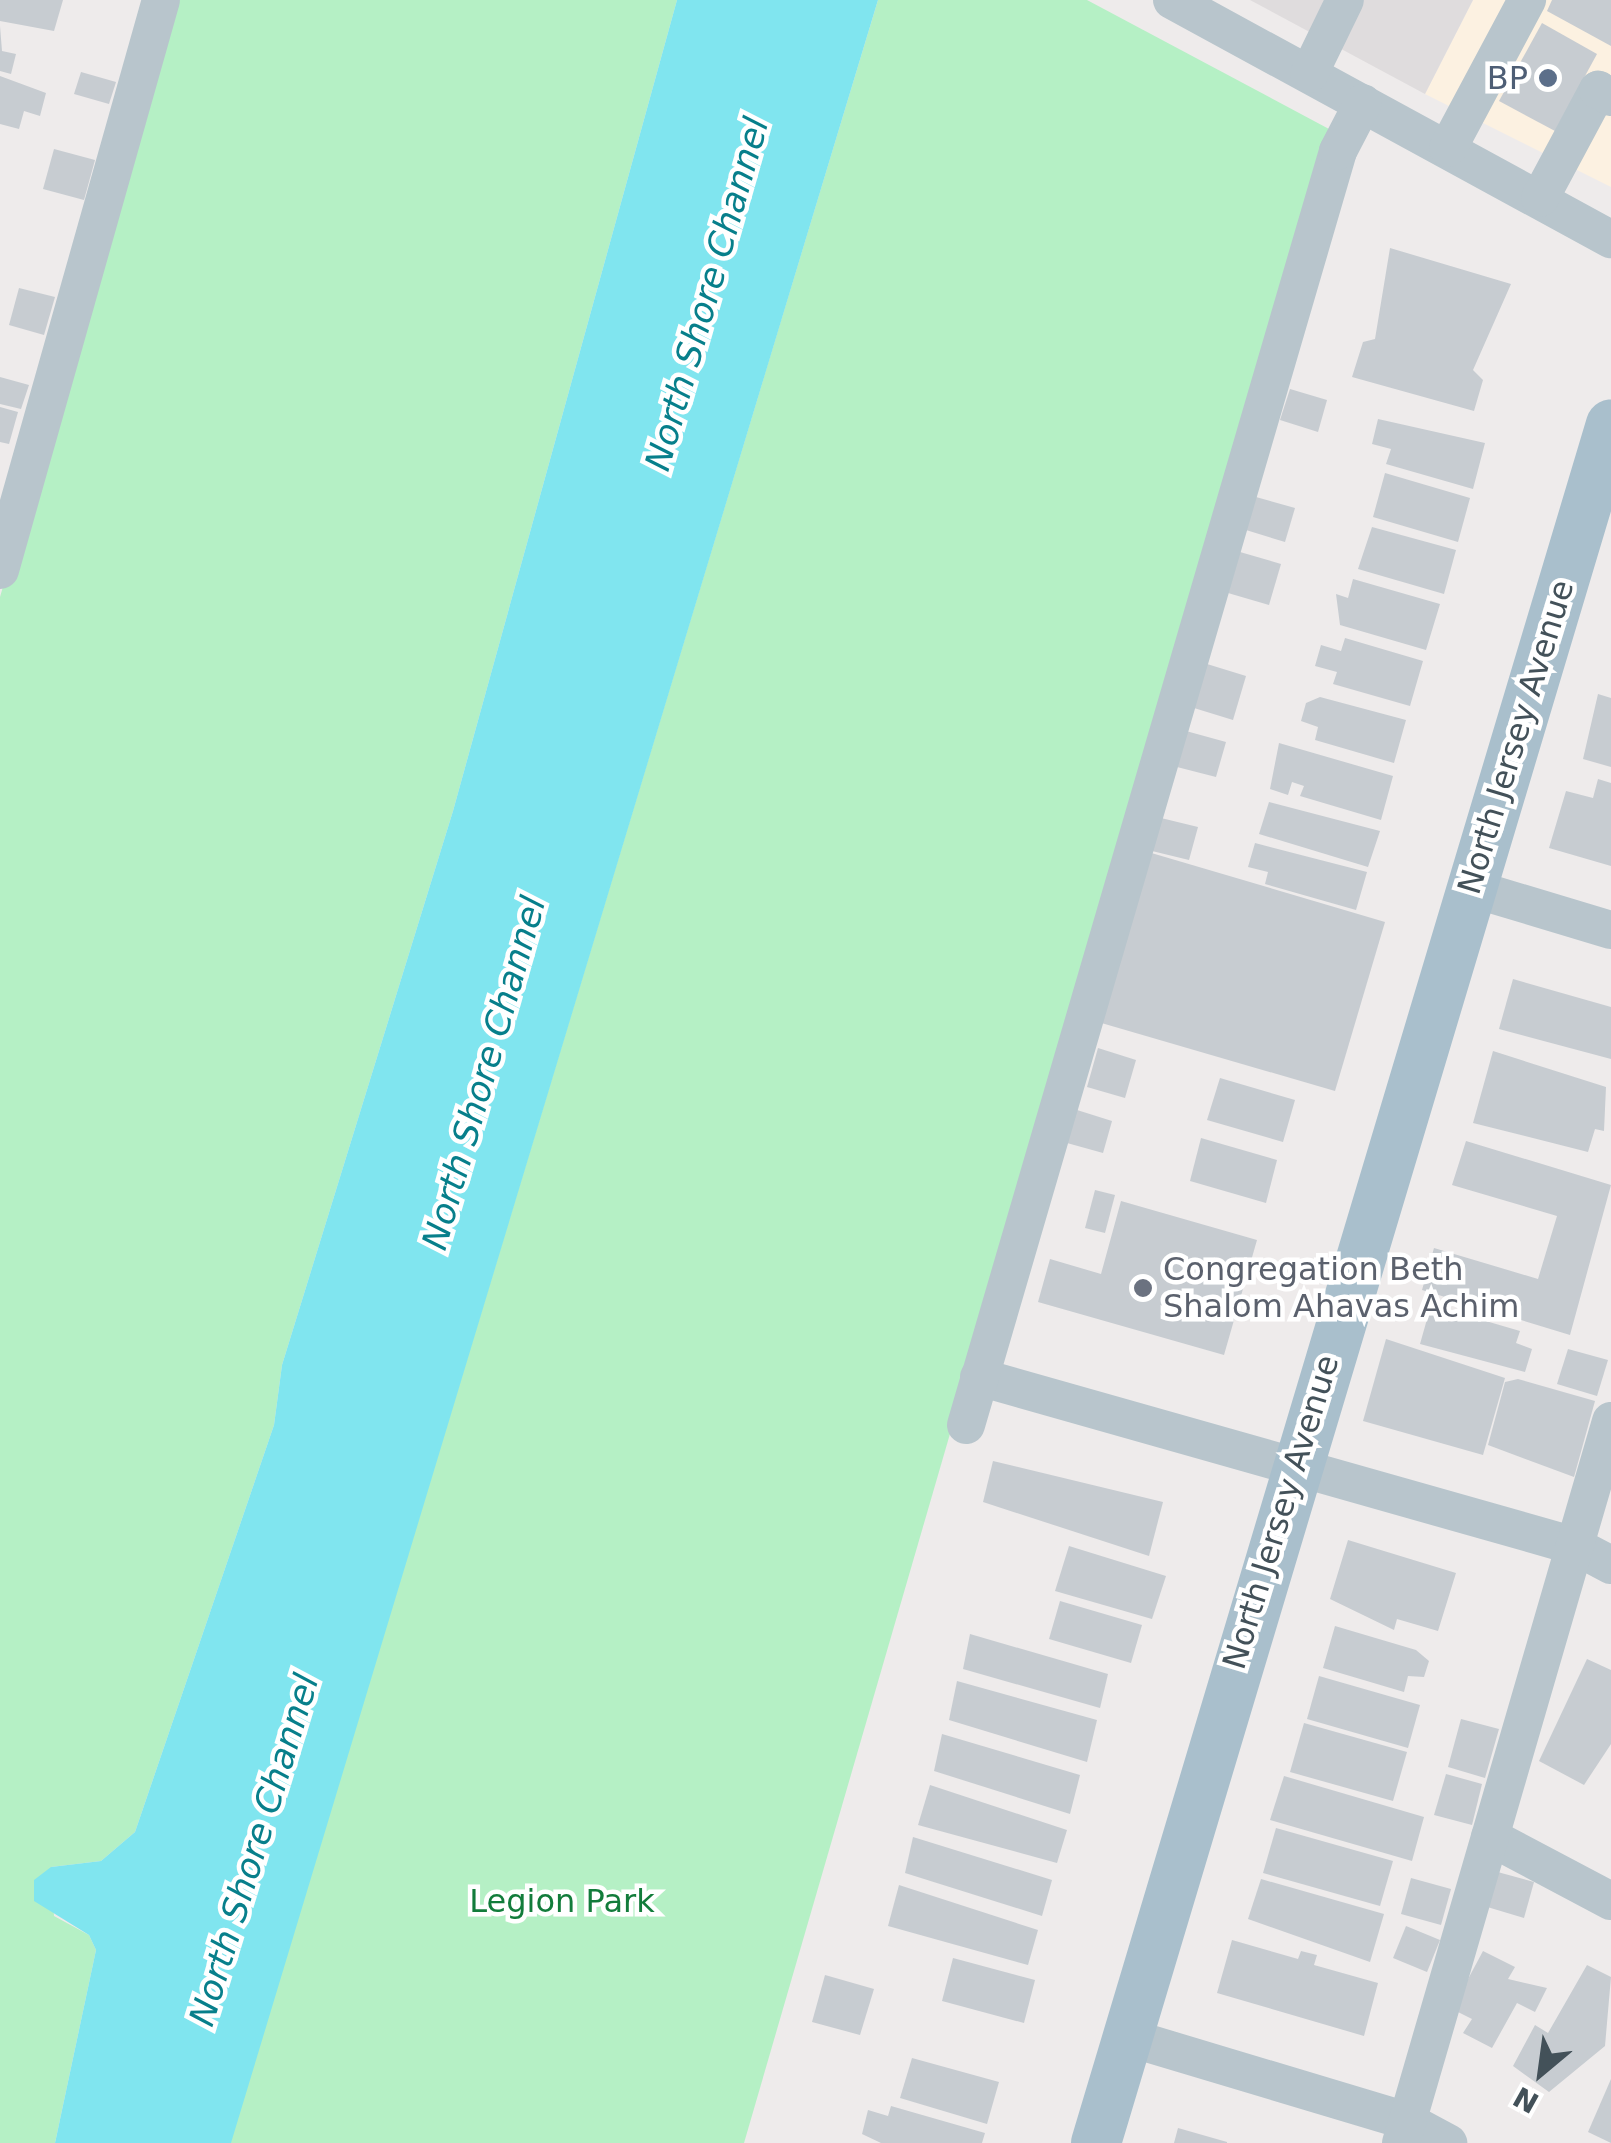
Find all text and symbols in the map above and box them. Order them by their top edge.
place label: BP [1487,59,1528,97]
marker: BP [1537,67,1559,89]
water label: North Shore Channel [636,113,778,475]
street label: North Jersey Avenue [1450,575,1582,899]
water label: North Shore Channel [413,892,555,1254]
place label: Congregation Beth Shalom Ahavas Achim [1163,1251,1519,1326]
marker: Congregation Beth Shalom Ahavas Achim [1132,1277,1154,1299]
street label: North Jersey Avenue [1215,1350,1347,1674]
water label: North Shore Channel [180,1669,328,2031]
park label: Legion Park [469,1882,655,1920]
north arrow [1491,2023,1591,2123]
text: N [1508,2080,1544,2120]

